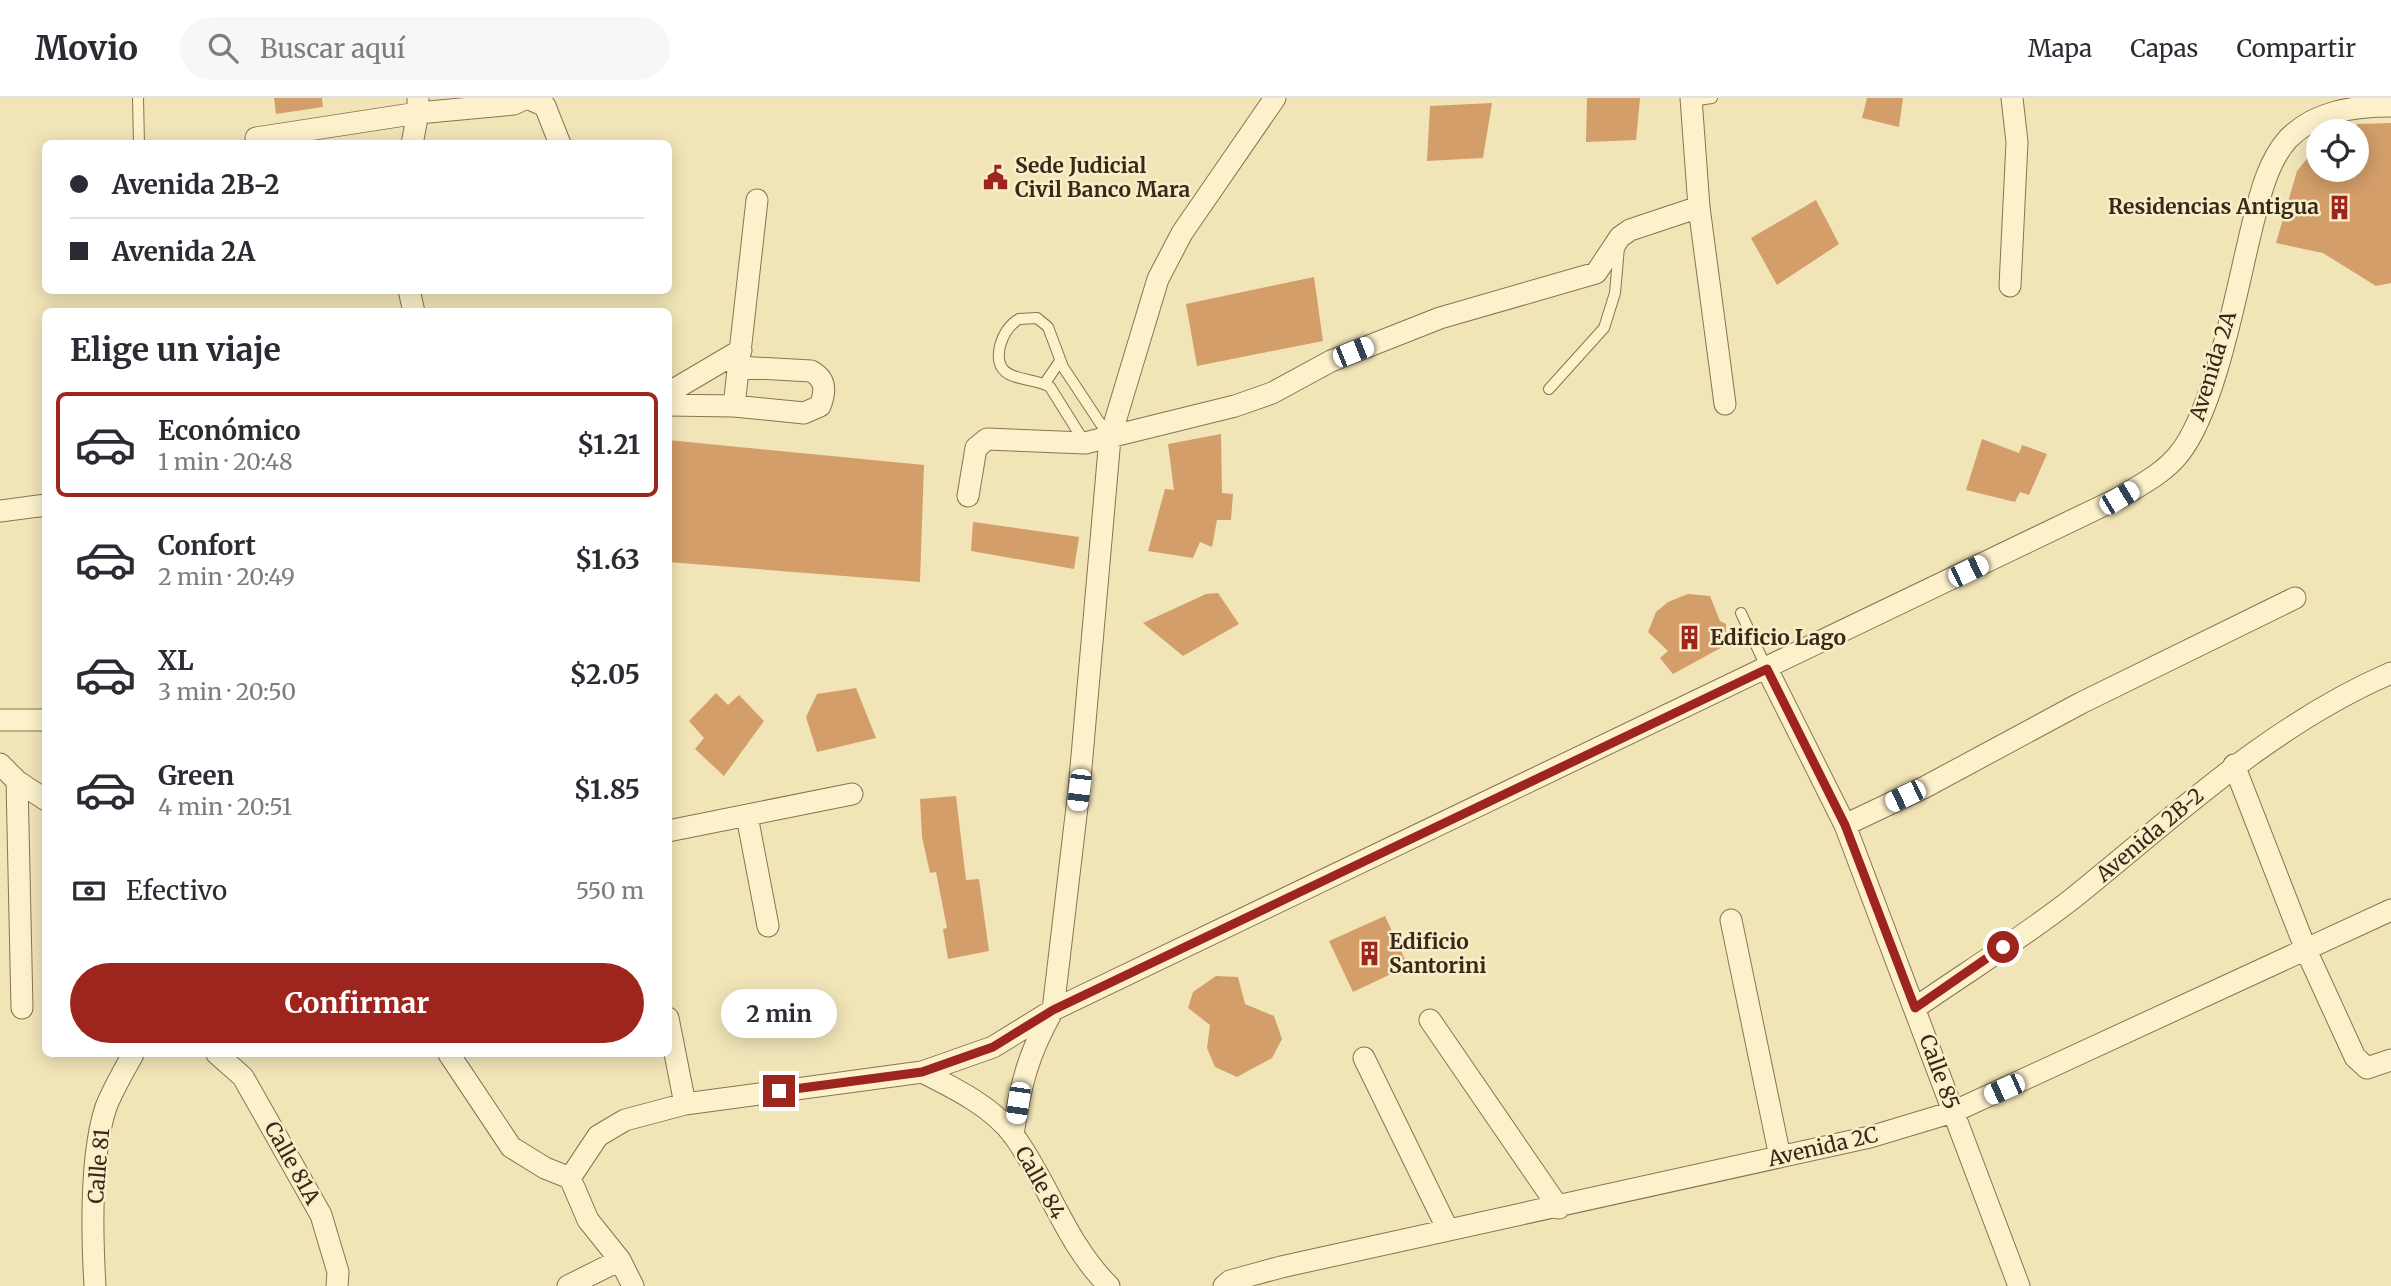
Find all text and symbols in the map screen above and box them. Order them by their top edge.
search box [180,17,670,80]
text: Movio [35,28,138,69]
icon: search [204,29,242,67]
text: Buscar aquí [260,32,405,65]
text: Mapa [2028,33,2092,64]
text: Capas [2130,33,2198,64]
text: Compartir [2236,33,2356,64]
map controls [2306,119,2369,182]
button: locate [2306,119,2369,182]
place label: Sede Judicial Civil Banco Mara [1015,152,1191,203]
public building icon: Sede Judicial Civil Banco Mara [981,164,1009,192]
text: Avenida 2B-2 [112,168,279,201]
place label: Residencias Antigua [2108,193,2319,220]
building icon: Residencias Antigua [2325,193,2353,221]
text: Avenida 2A [112,235,255,268]
street label: Avenida 2A [2183,308,2242,425]
text: Elige un viaje [70,330,281,370]
car [1330,334,1377,370]
icon: car [74,413,137,476]
text: Económico [158,414,301,447]
text: $1.21 [577,428,640,461]
text: 1 min · 20:48 [158,447,293,476]
car [2096,478,2143,518]
icon: car [74,528,137,591]
text: Confort [158,529,256,562]
text: $1.63 [575,543,640,576]
car [1945,552,1992,590]
text: 2 min · 20:49 [158,562,295,591]
building icon: Edificio Lago [1676,624,1704,652]
place label: Edificio Lago [1710,624,1846,651]
icon: car [74,643,137,706]
text: XL [158,644,194,677]
text: $2.05 [569,658,640,691]
text: 3 min · 20:50 [158,677,296,706]
icon: car [74,758,137,821]
text: Green [158,759,234,792]
car [1067,768,1092,812]
text: $1.85 [574,773,640,806]
car [1882,777,1929,815]
street label: Avenida 2B-2 [2090,782,2209,888]
text: 4 min · 20:51 [158,792,292,821]
icon: cash [70,872,108,910]
text: Efectivo [126,874,227,907]
text: 550 m [576,876,644,905]
place label: Edificio Santorini [1389,928,1487,979]
route start [1987,931,2019,963]
building icon: Edificio Santorini [1355,940,1383,968]
button: Confirmar [70,963,644,1043]
callout: 2 min [721,990,837,1038]
text: 2 min [746,999,812,1028]
street label: Calle 85 [1913,1031,1966,1113]
car [1981,1071,2028,1107]
route end [763,1075,795,1107]
car [1005,1081,1032,1125]
street label: Calle 81A [259,1117,326,1209]
street label: Avenida 2C [1764,1121,1880,1172]
street label: Calle 81 [82,1127,115,1205]
street label: Calle 84 [1009,1141,1072,1224]

